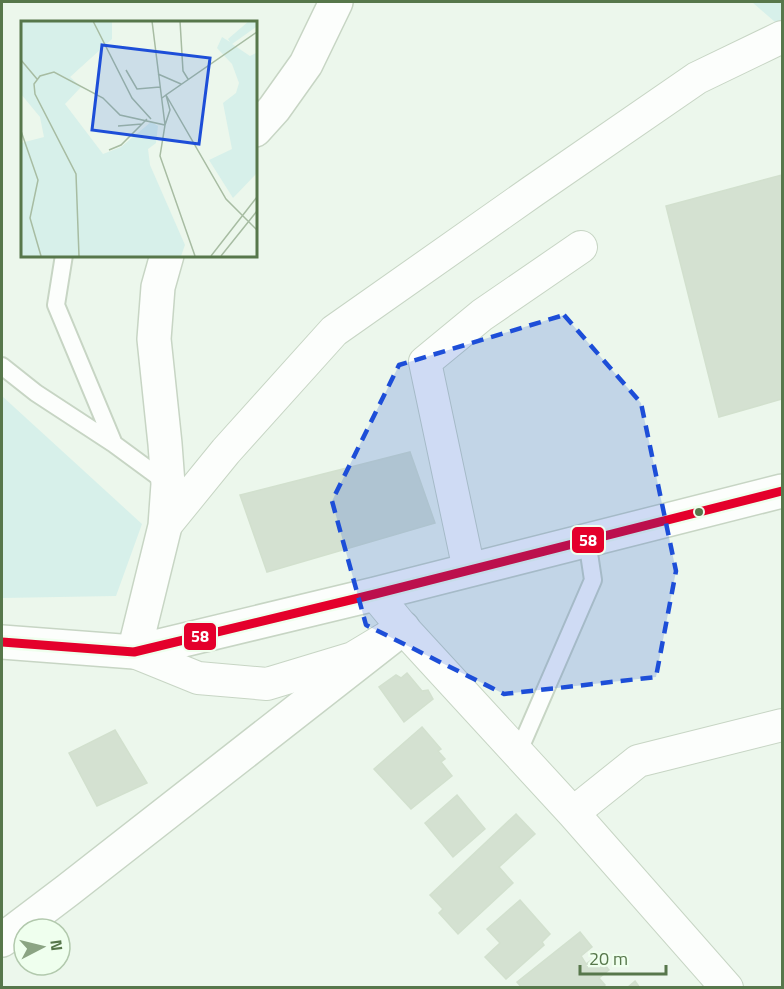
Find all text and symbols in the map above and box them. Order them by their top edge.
inset map [21,21,256,256]
unlabelled marker [693,506,705,518]
line badge: 58 [571,526,605,554]
text: 58 [579,528,597,552]
line badge: 58 [183,622,217,651]
text: 58 [191,624,209,648]
north arrow [12,917,72,977]
text: N [44,938,69,952]
scale bar [580,938,666,976]
text: 20 m [589,945,628,972]

